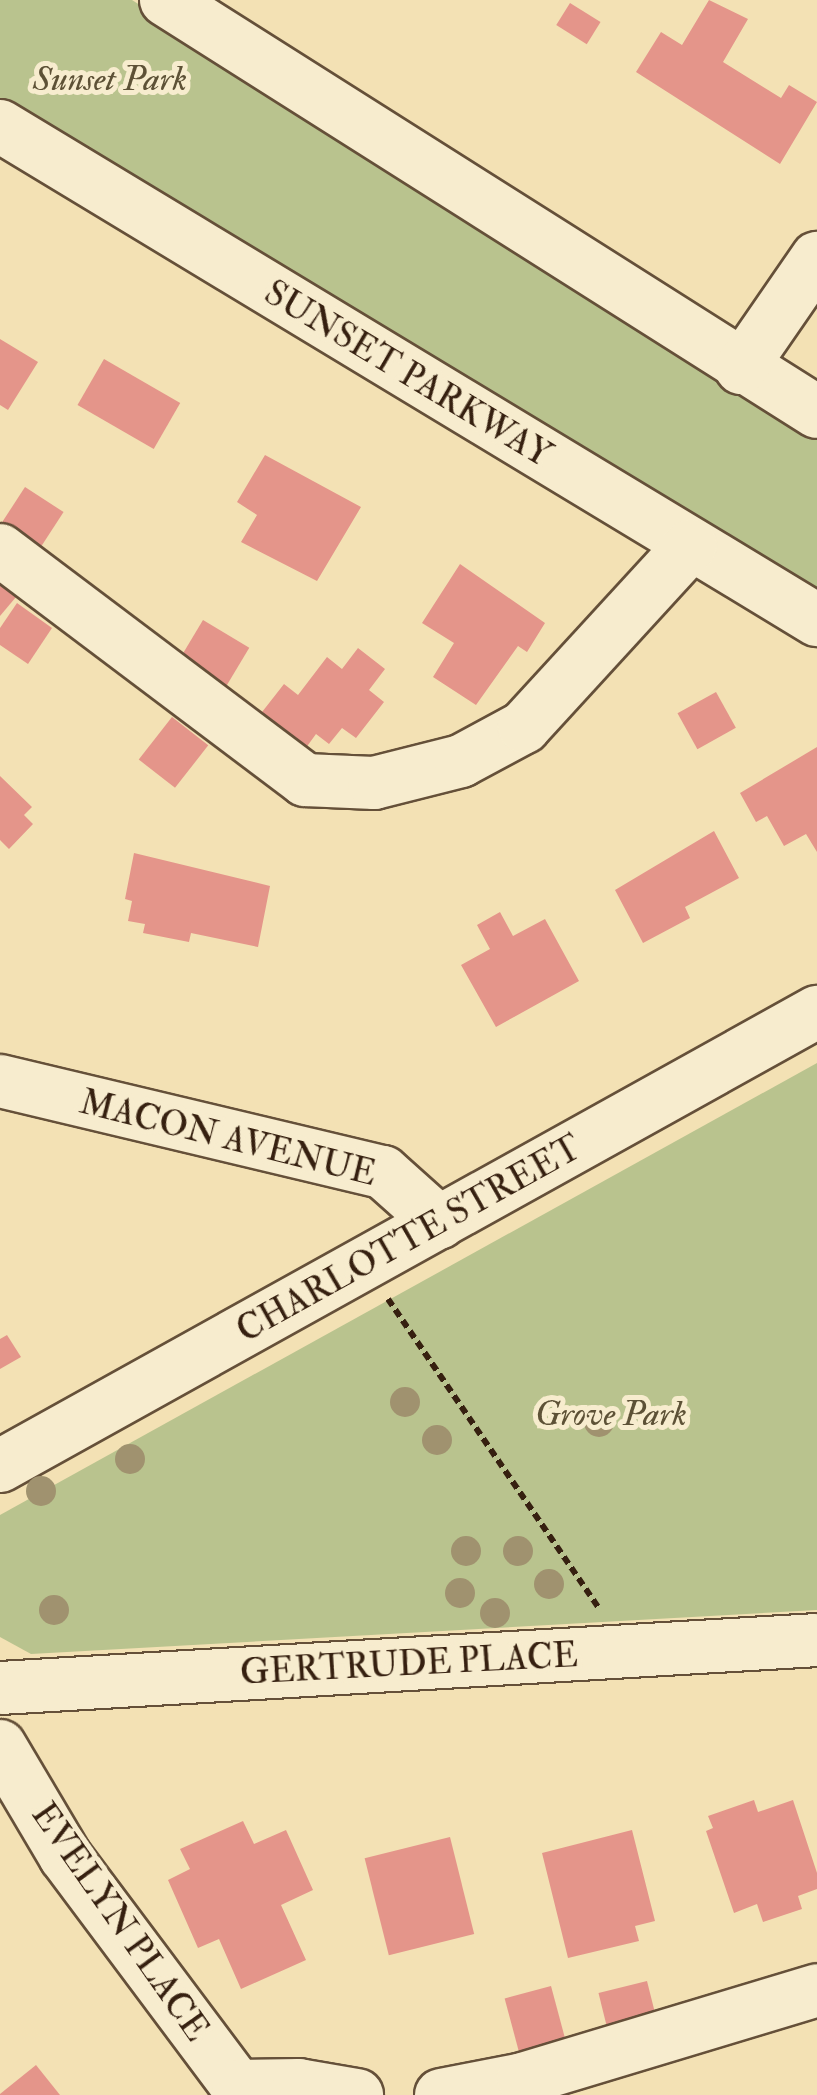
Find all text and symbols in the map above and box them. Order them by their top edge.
park label: Sunset Park [33,58,187,100]
street label: SUNSET PARKWAY [257,272,559,476]
street label: MACON AVENUE [76,1081,380,1195]
street label: CHARLOTTE STREET [229,1127,589,1351]
park label: Grove Park [535,1393,687,1435]
street label: GERTRUDE PLACE [239,1634,579,1694]
street label: EVELYN PLACE [22,1795,218,2049]

